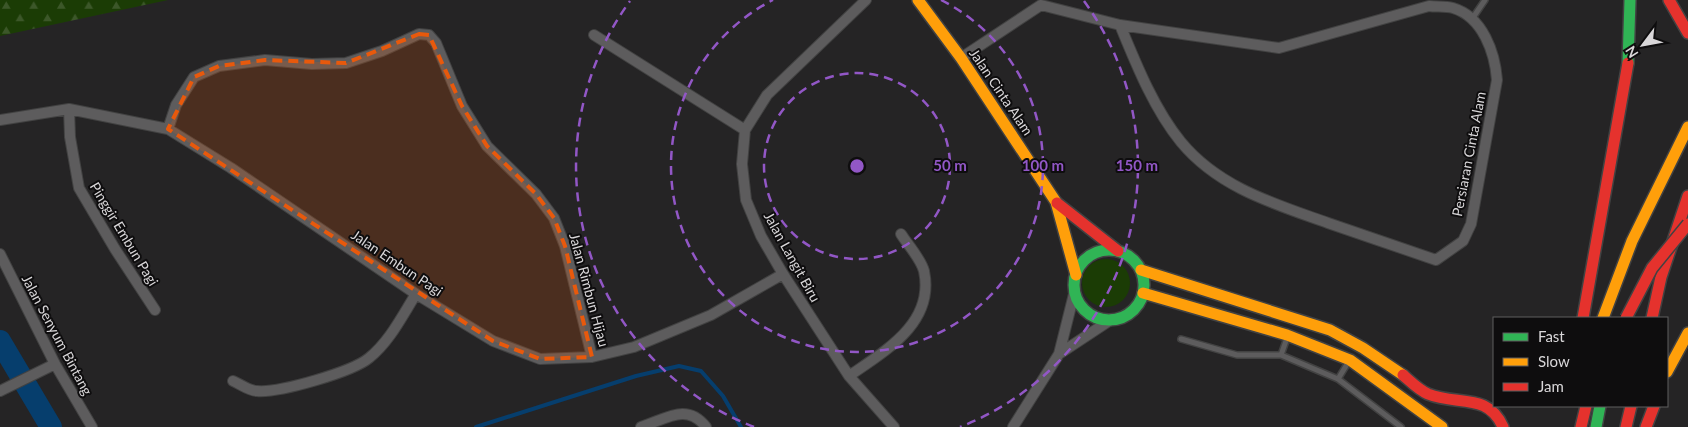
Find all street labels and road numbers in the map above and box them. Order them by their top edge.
street label: Jalan Cinta Alam [966,45,1037,138]
street label: Persiaran Cinta Alam [1448,90,1489,218]
street label: Pinggir Embun Pagi [87,179,162,289]
street label: Jalan Langit Biru [761,209,824,305]
street label: Jalan Embun Pagi [348,226,446,299]
street label: Jalan Rimbun Hijau [566,231,613,349]
street label: Jalan Senyum Bintang [18,272,96,398]

